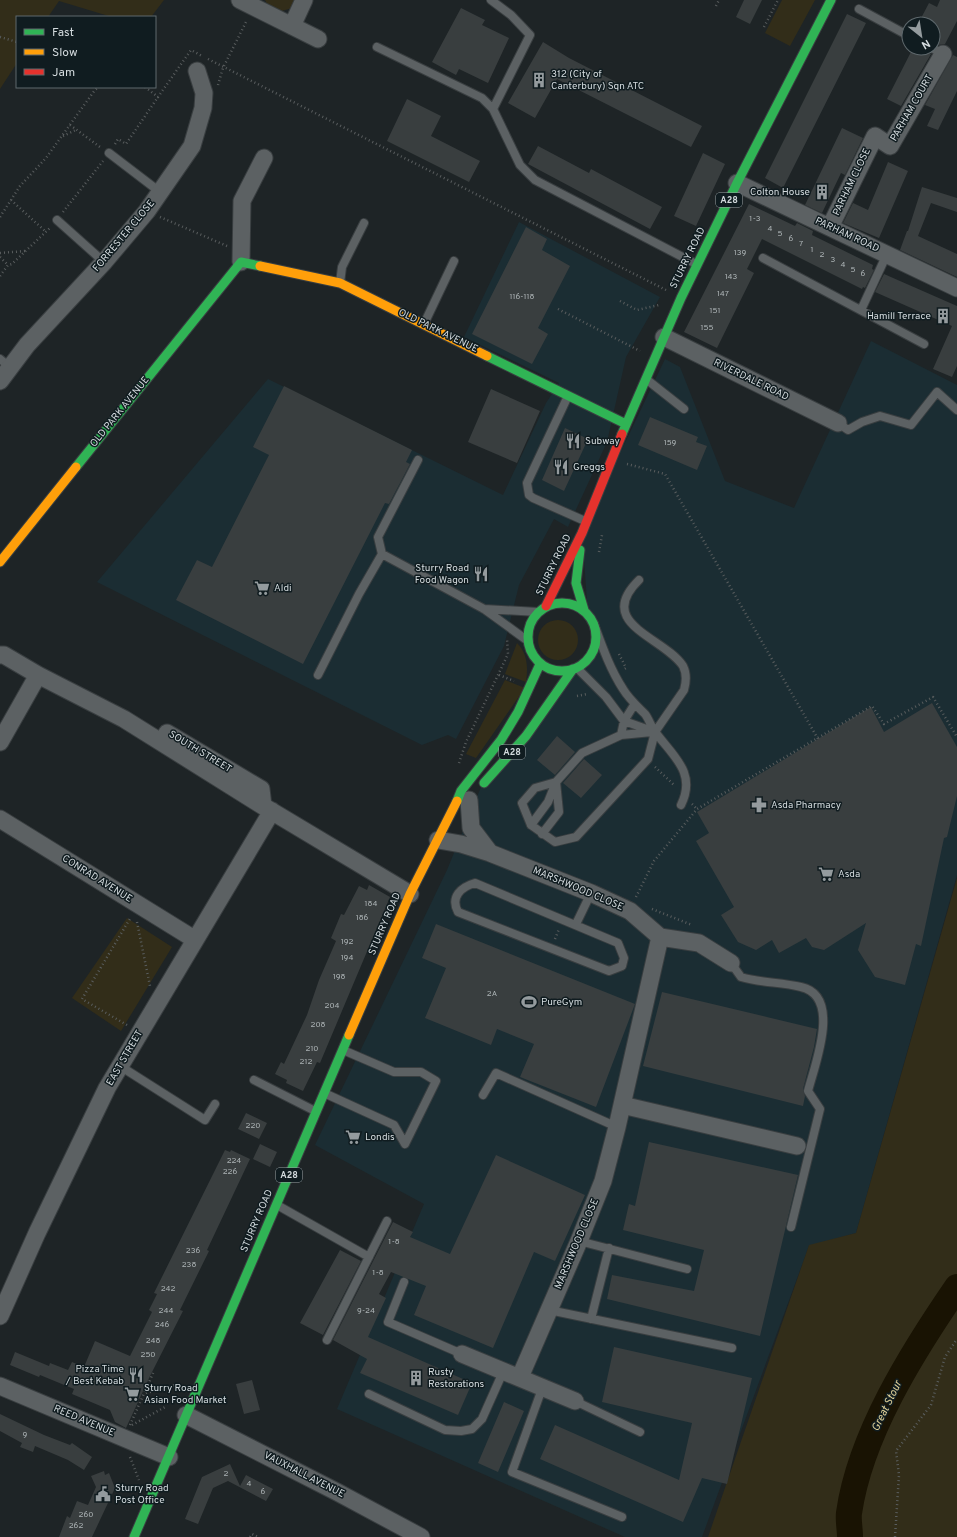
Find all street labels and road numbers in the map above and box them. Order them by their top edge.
street label: PARHAM COURT [888,72,936,144]
street label: PARHAM CLOSE [830,146,874,218]
road number: A28 [716,193,742,207]
street label: FORRESTER CLOSE [90,197,158,275]
street label: PARHAM ROAD [813,214,881,256]
street label: STURRY ROAD [667,225,709,291]
street label: OLD PARK AVENUE [396,306,480,356]
street label: RIVERDALE ROAD [711,356,791,404]
street label: OLD PARK AVENUE [88,374,152,450]
street label: STURRY ROAD [533,532,575,598]
street label: SOUTH STREET [166,728,234,776]
road number: A28 [499,745,525,759]
street label: CONRAD AVENUE [59,852,135,906]
street label: MARSHWOOD CLOSE [531,864,625,914]
street label: STURRY ROAD [366,890,404,957]
street label: EAST STREET [104,1028,146,1088]
road number: A28 [276,1168,302,1182]
street label: STURRY ROAD [238,1187,276,1254]
street label: MARSHWOOD CLOSE [552,1197,602,1291]
street label: REED AVENUE [51,1402,117,1440]
street label: VAUXHALL AVENUE [261,1449,347,1501]

